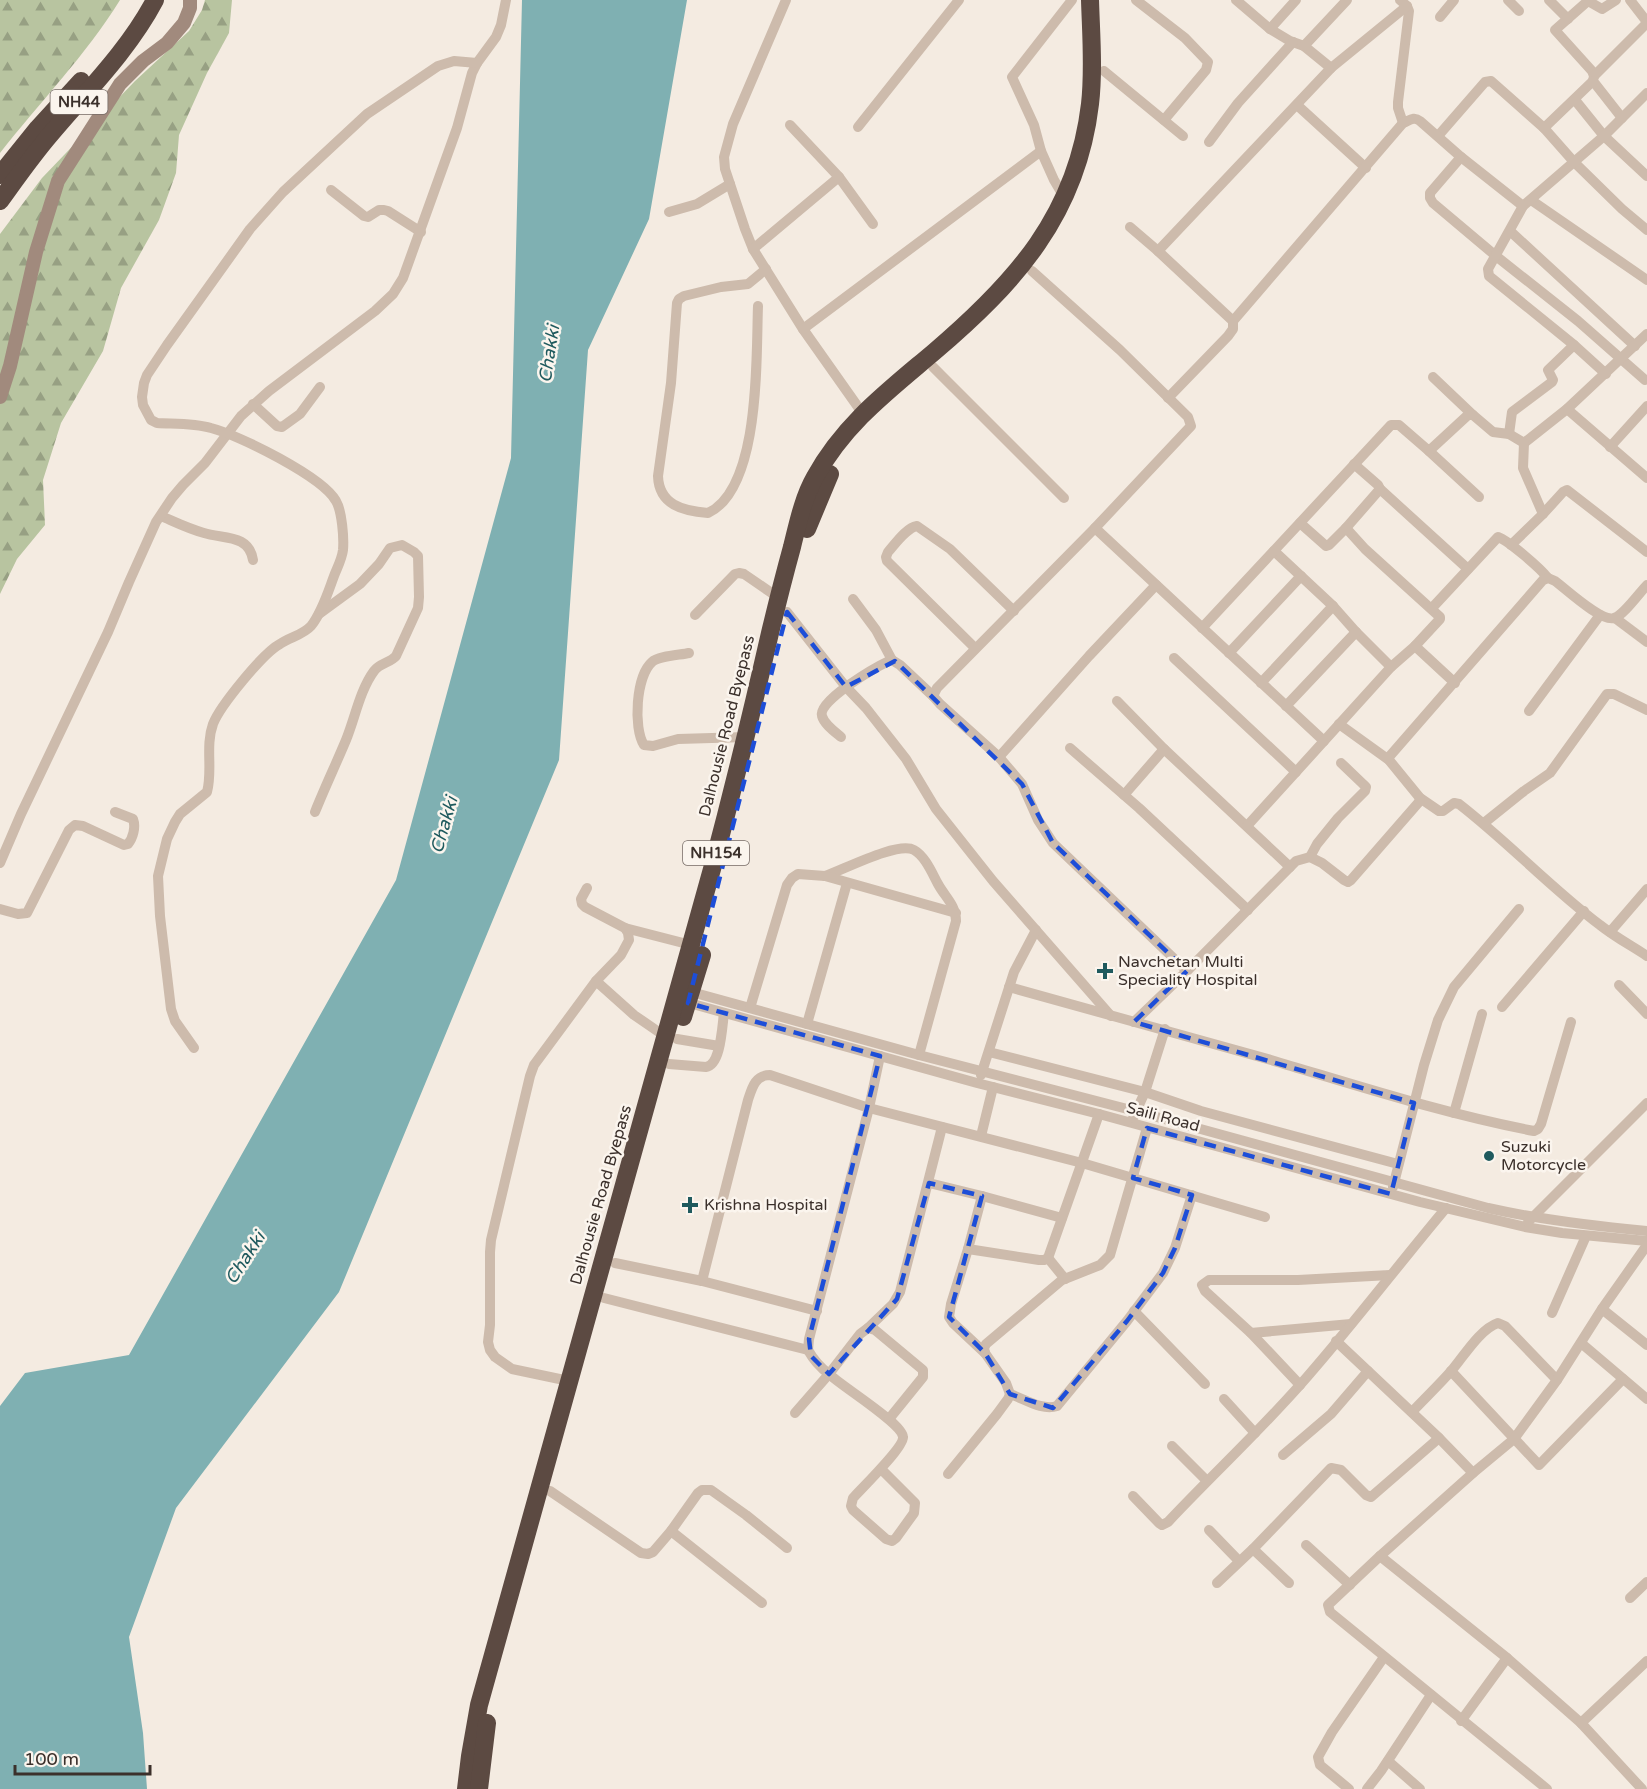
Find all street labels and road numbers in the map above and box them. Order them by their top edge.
road number: NH44 [50,90,107,114]
street label: Dalhousie Road Byepass [695,633,759,819]
road number: NH154 [683,841,749,865]
street label: Saili Road [1124,1098,1202,1136]
street label: Dalhousie Road Byepass [566,1103,636,1287]

